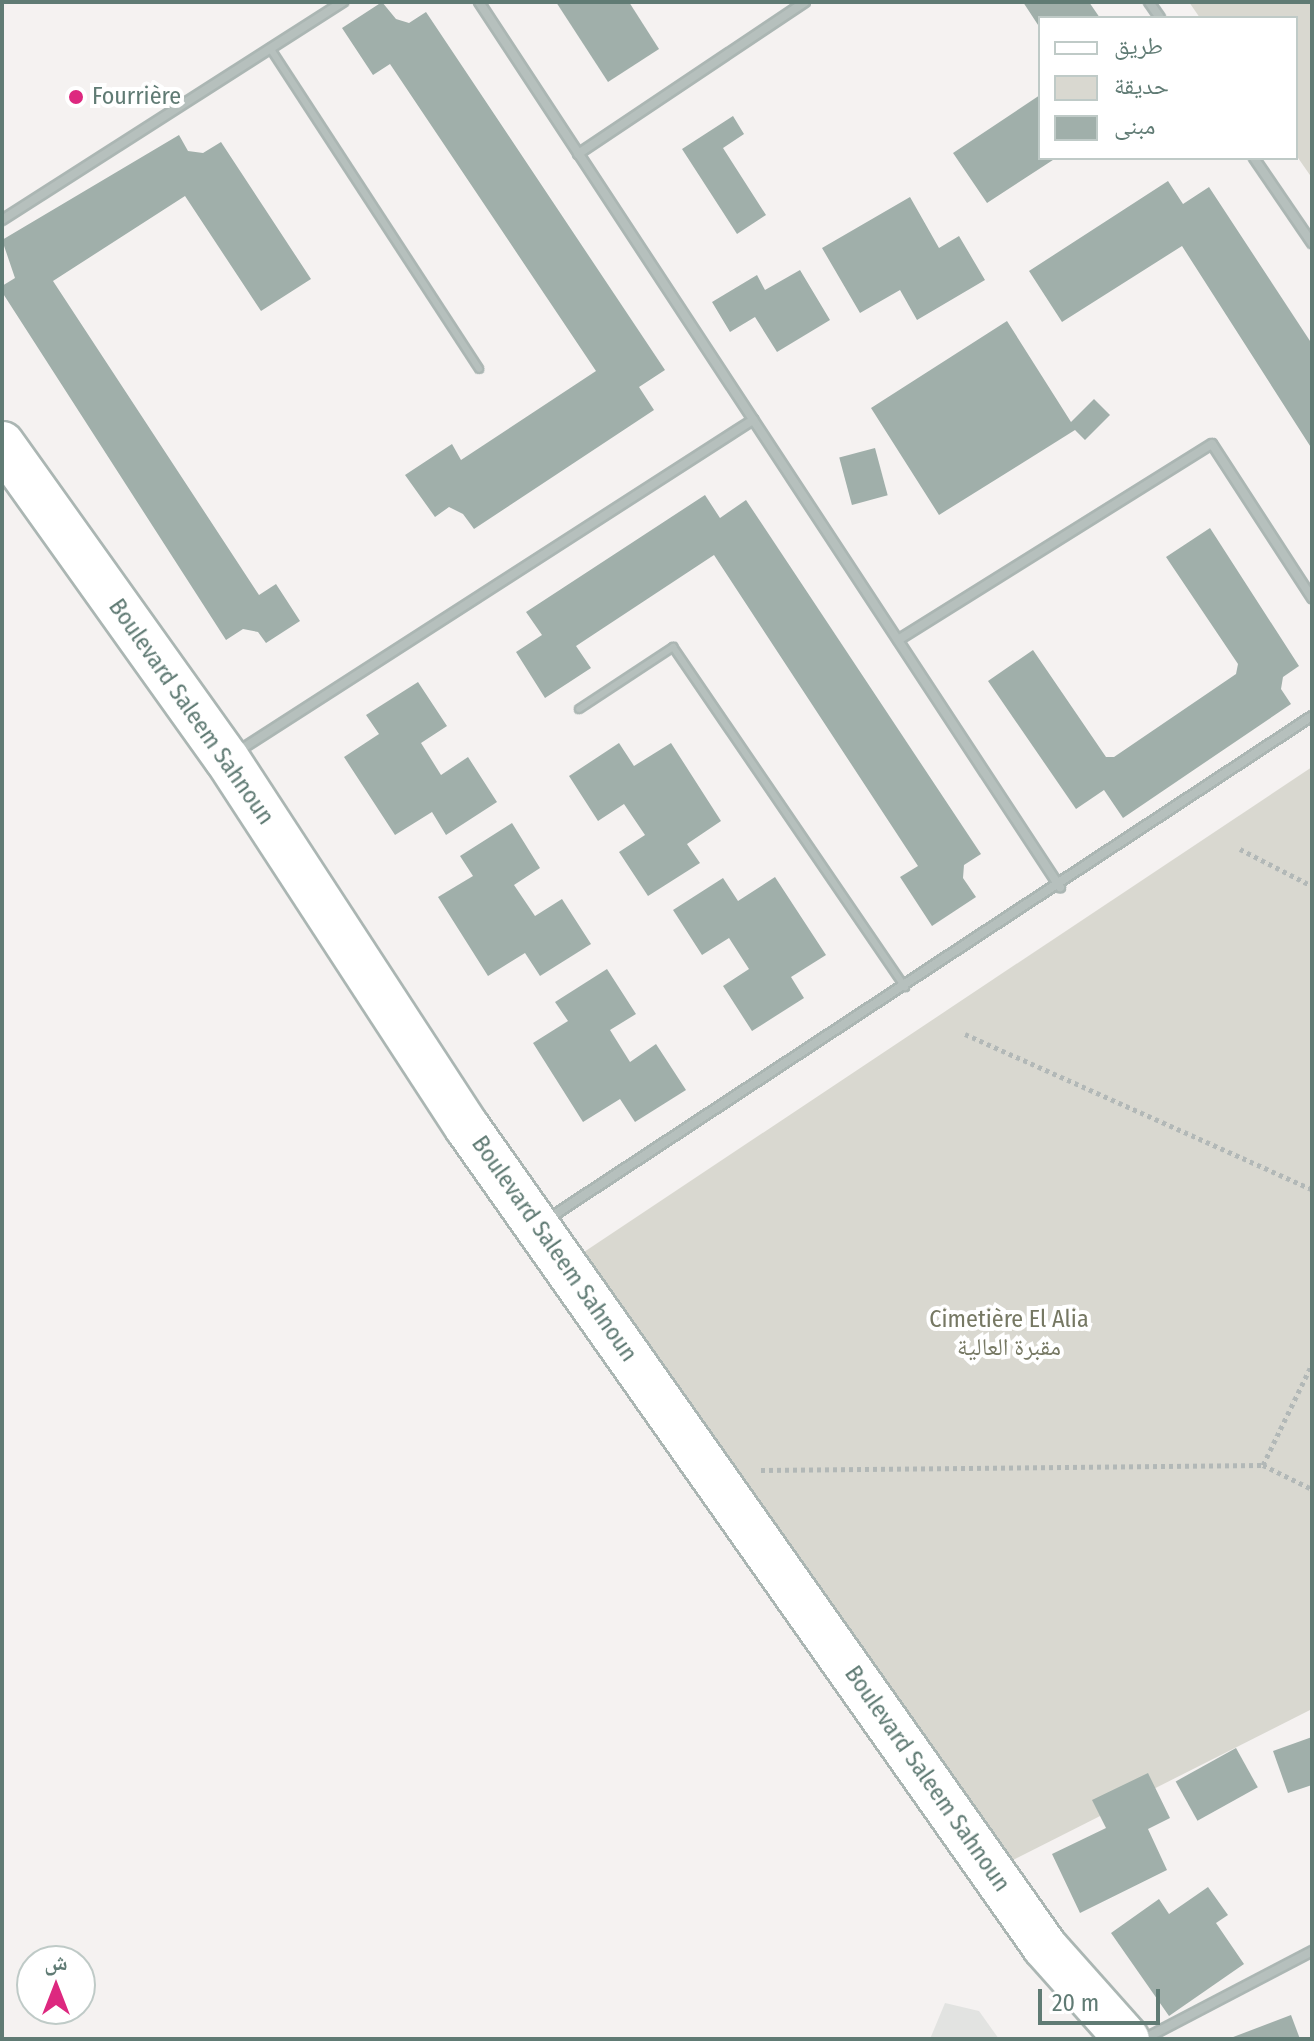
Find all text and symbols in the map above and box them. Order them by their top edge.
legend [1038,16,1298,160]
text: طريق [1114,32,1163,60]
text: حديقة [1114,72,1169,100]
place label: Fourrière [92,83,181,111]
marker: Fourrière [67,88,85,106]
text: مبنى [1114,112,1155,140]
street label: Boulevard Saleem Sahnoun [102,594,280,830]
street label: Boulevard Saleem Sahnoun [465,1131,643,1367]
park label: Cimetière El Alia مقبرة العالية [929,1306,1089,1362]
street label: Boulevard Saleem Sahnoun [838,1661,1016,1897]
north arrow [16,1945,96,2025]
text: ش [44,1949,68,1976]
scale bar [1042,1973,1164,2023]
text: 20 m [1052,1989,1099,2017]

